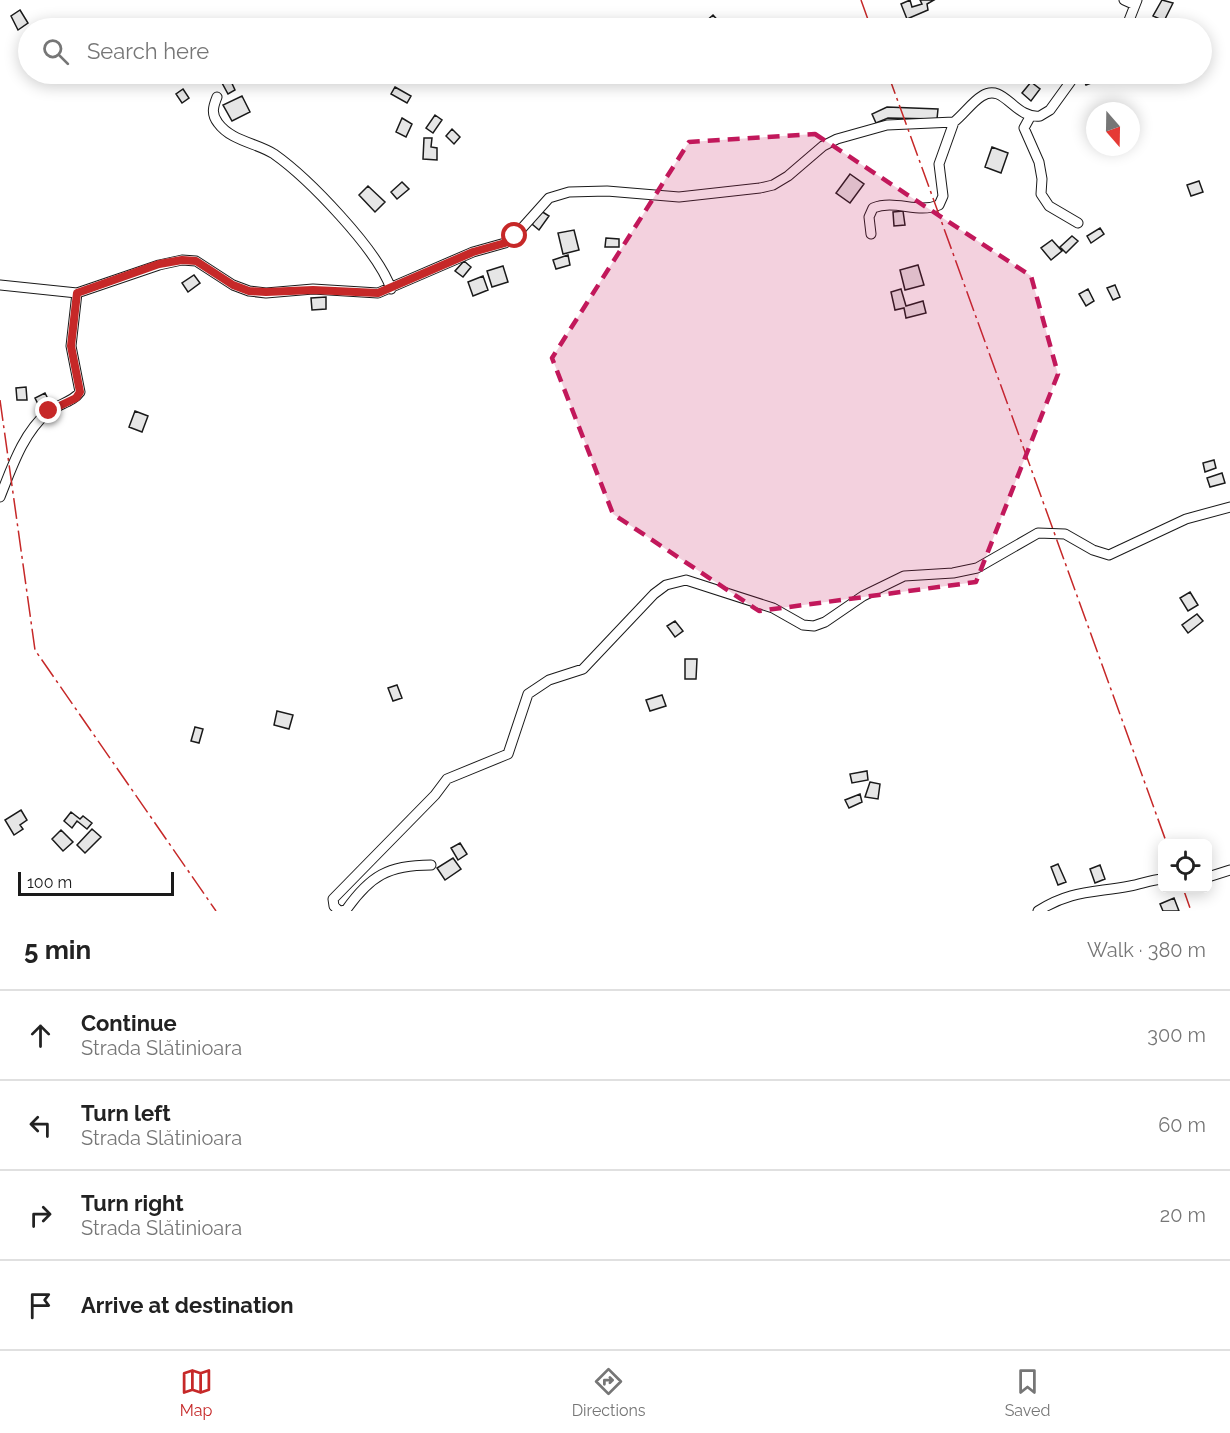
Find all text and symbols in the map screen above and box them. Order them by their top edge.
search box [18,18,1212,84]
icon: search [39,35,72,68]
text: Search here [87,38,209,64]
north arrow [1086,102,1140,156]
route start [501,222,527,248]
route end [35,397,61,423]
map controls [1158,839,1212,893]
button: locate [1158,839,1212,893]
scale bar [18,869,174,896]
text: 100 m [27,873,72,892]
text: 5 min [24,935,91,965]
text: Walk · 380 m [1087,938,1206,962]
text: Continue [81,1010,177,1036]
icon: ahead [24,1019,57,1052]
text: 300 m [1147,1023,1206,1047]
text: Strada Slătinioara [81,1036,242,1060]
text: Turn left [81,1100,171,1126]
icon: left [24,1109,57,1142]
text: 60 m [1158,1113,1206,1137]
text: Strada Slătinioara [81,1126,242,1150]
text: Turn right [81,1190,184,1216]
icon: right [24,1199,57,1232]
text: 20 m [1160,1203,1206,1227]
text: Strada Slătinioara [81,1216,242,1240]
icon: arrive [24,1289,57,1322]
text: Arrive at destination [81,1292,294,1318]
tab: Map [180,1365,213,1420]
tab: Directions [572,1365,646,1420]
tab: Saved [1005,1365,1050,1420]

